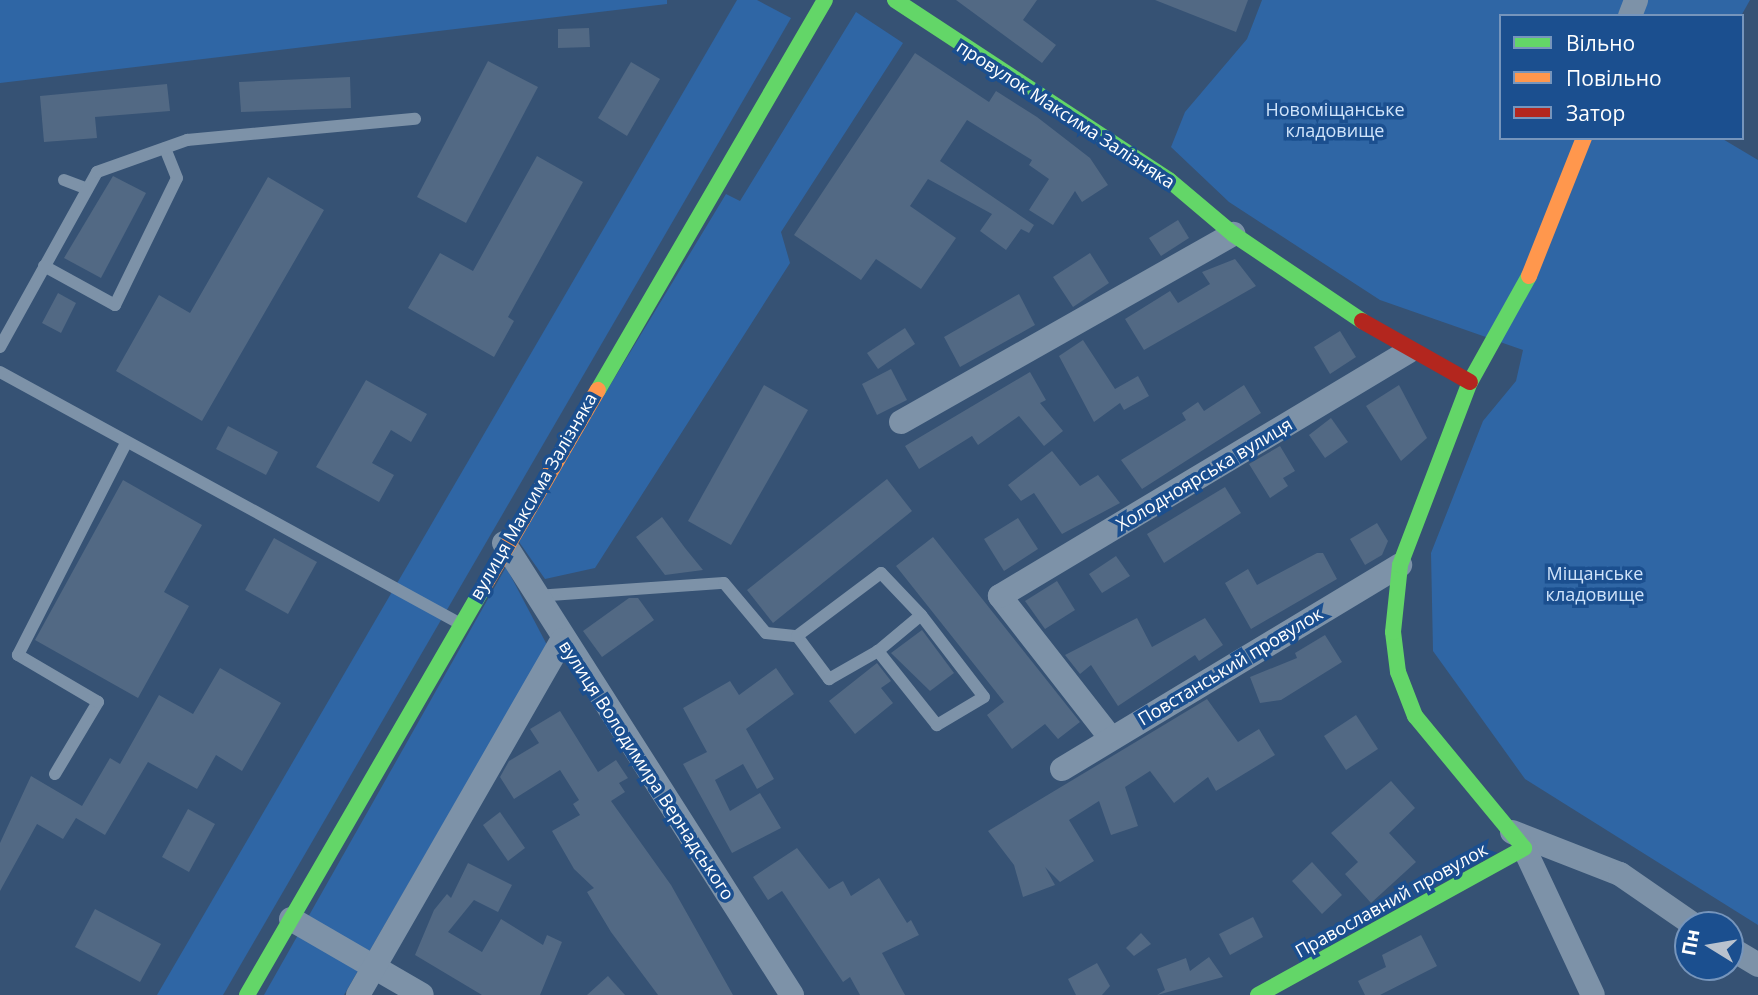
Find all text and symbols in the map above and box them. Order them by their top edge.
legend [1499,14,1744,140]
text: Вільно [1566,29,1635,57]
street label: провулок Максима Залізняка [953,35,1179,193]
text: Повільно [1566,64,1662,92]
park label: Новоміщанське кладовище [1265,99,1405,142]
text: Затор [1566,99,1625,127]
street label: вулиця Максима Залізняка [465,389,601,603]
street label: Холодноярська вулиця [1112,413,1296,535]
park label: Міщанське кладовище [1546,563,1644,606]
street label: Повстанський провулок [1134,602,1326,730]
street label: вулиця Володимира Вернадського [555,636,739,904]
street label: Православний провулок [1291,838,1491,962]
north arrow [1674,911,1744,981]
text: Пн [1675,927,1706,958]

